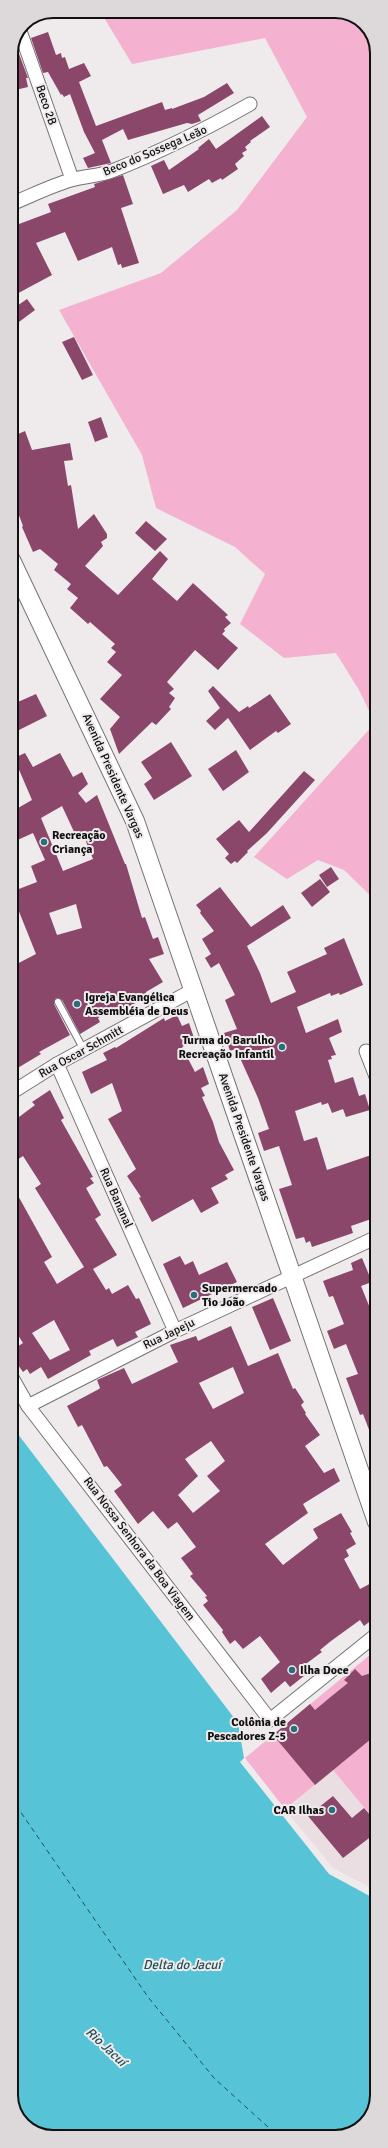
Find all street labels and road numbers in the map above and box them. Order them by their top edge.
street label: Beco 2B [32,83,60,127]
street label: Beco do Sossega Leão [101,122,209,180]
street label: Avenida Presidente Vargas [79,711,147,841]
street label: Rua Oscar Schmitt [36,1023,126,1081]
street label: Avenida Presidente Vargas [215,1071,273,1203]
street label: Rua Bananal [96,1166,136,1231]
street label: Rua Japeju [141,1315,197,1353]
street label: Rua Nossa Senhora da Boa Viagem [80,1474,198,1624]

